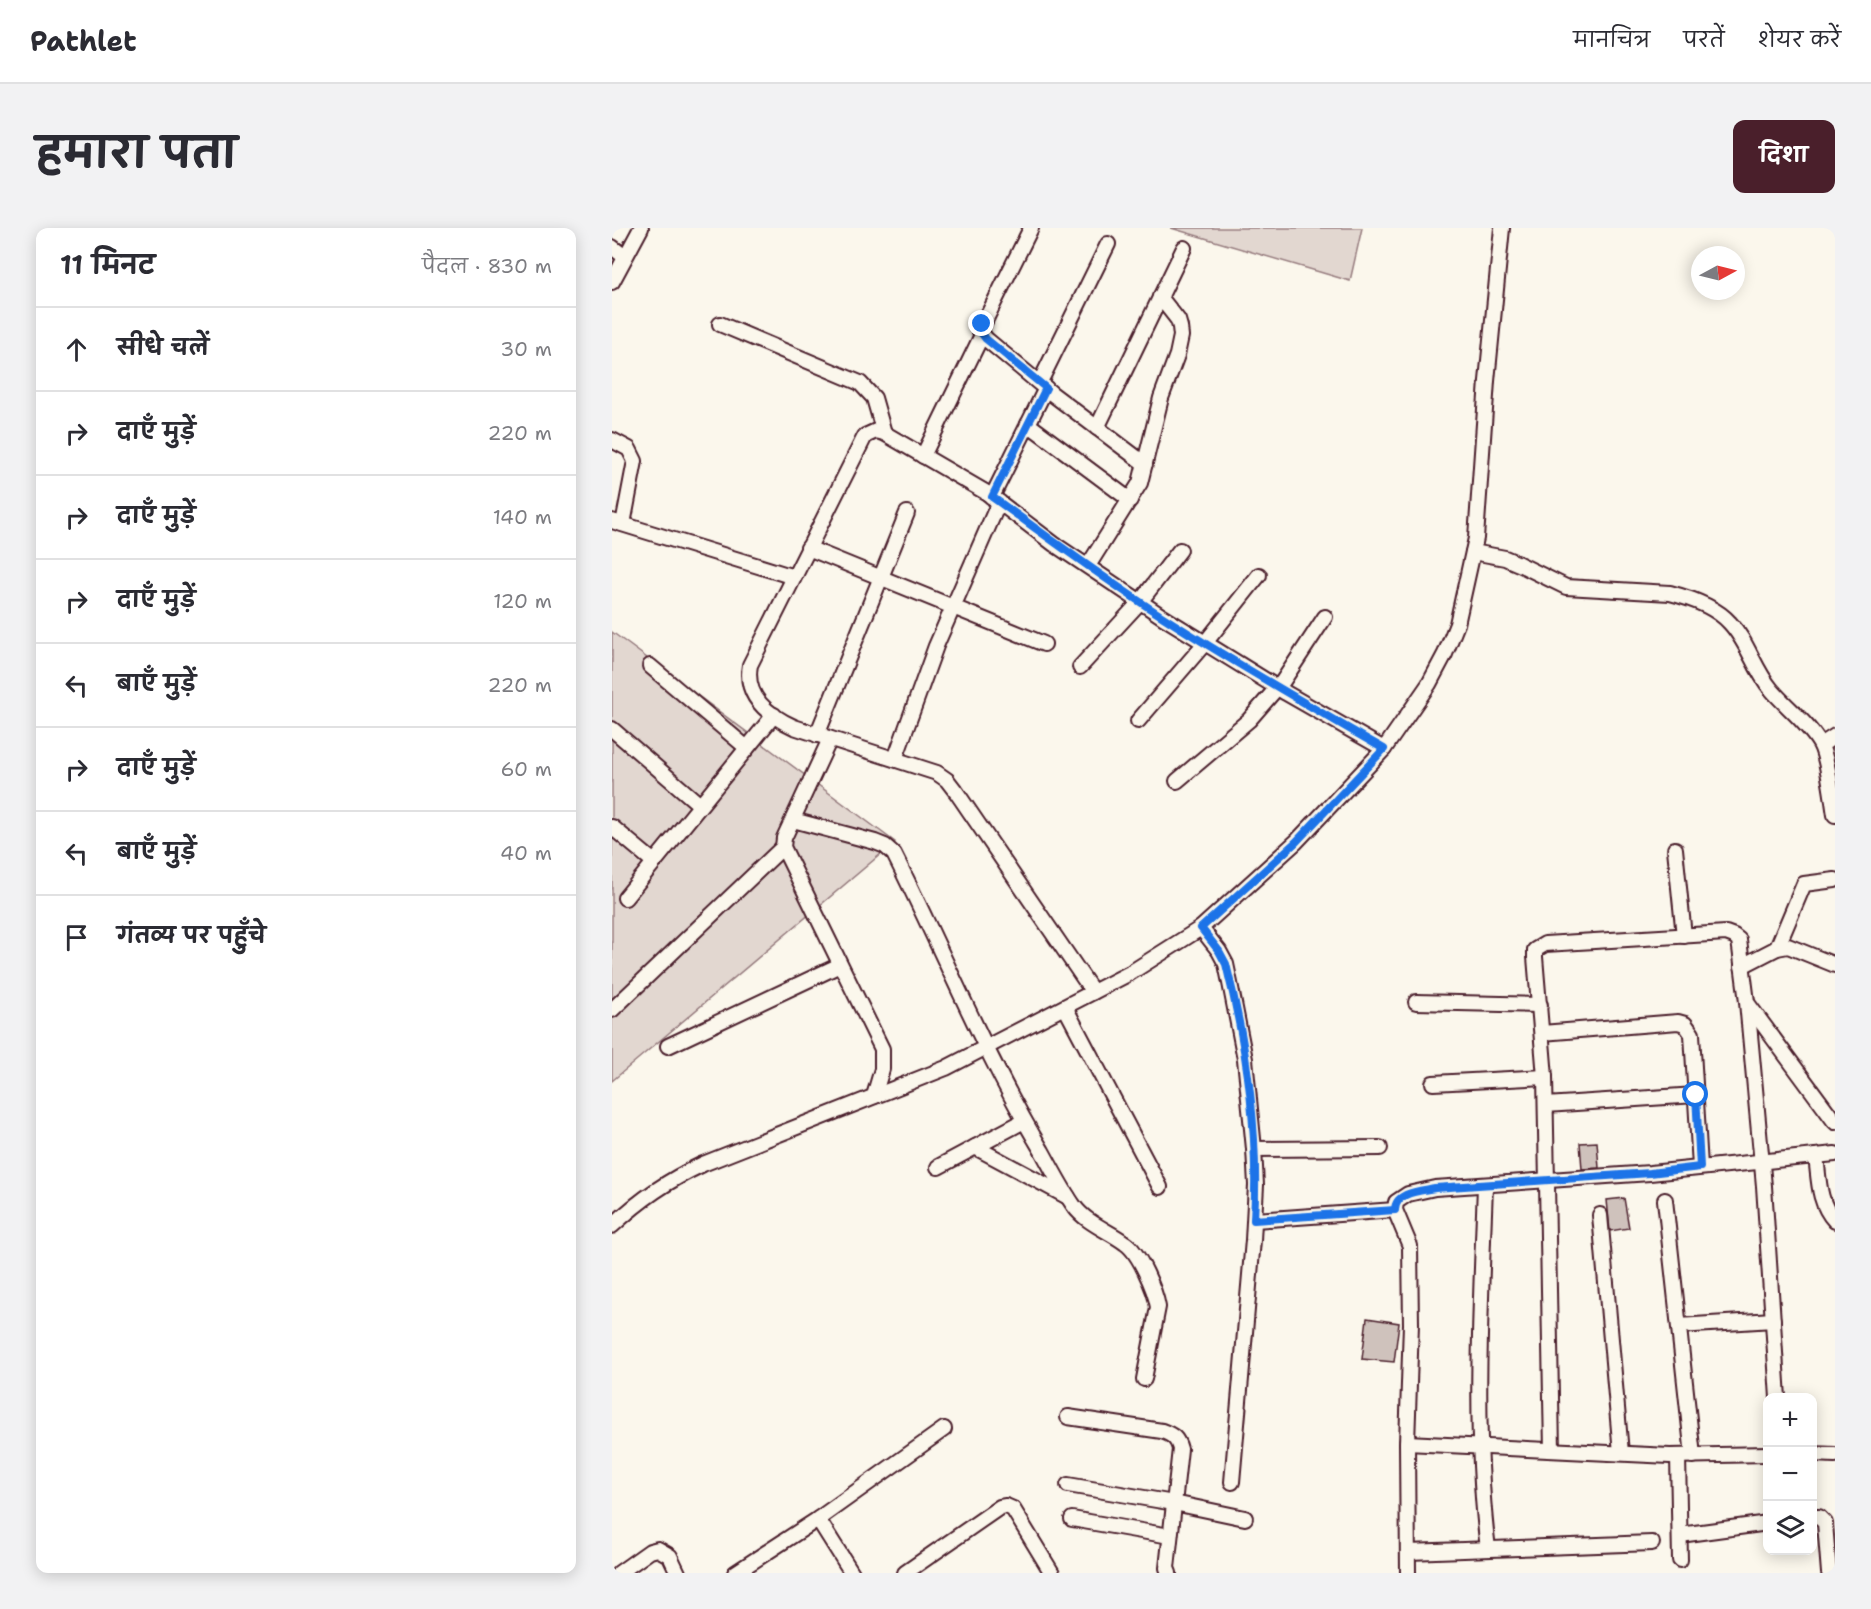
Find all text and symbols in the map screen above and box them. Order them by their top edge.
text: Pathlet [30,22,137,60]
text: मानचित्र [1573,26,1650,54]
text: परतें [1683,26,1725,54]
text: शेयर करें [1758,26,1841,54]
button: दिशा [1733,120,1835,193]
text: हमारा पता [36,124,237,180]
north arrow [1691,246,1745,300]
text: 11 मिनट [60,247,155,282]
text: पैदल · 830 m [422,253,552,279]
route end [968,310,994,336]
icon: ahead [60,333,93,366]
text: सीधे चलें [117,333,209,362]
text: 30 m [500,336,552,362]
icon: right [60,417,93,450]
text: दाएँ मुड़ें [117,417,196,446]
text: 220 m [488,420,552,446]
icon: right [60,501,93,534]
text: दाएँ मुड़ें [117,501,196,530]
text: 140 m [493,504,552,530]
icon: right [60,585,93,618]
text: दाएँ मुड़ें [117,585,196,614]
text: 120 m [493,588,552,614]
icon: left [60,669,93,702]
text: बाएँ मुड़ें [117,669,196,698]
text: 220 m [488,672,552,698]
icon: right [60,753,93,786]
text: दाएँ मुड़ें [117,753,196,782]
text: 60 m [500,756,552,782]
icon: left [60,837,93,870]
text: बाएँ मुड़ें [117,837,196,866]
text: 40 m [500,840,552,866]
icon: arrive [60,921,93,954]
text: गंतव्य पर पहुँचे [117,921,266,950]
route start [1682,1081,1708,1107]
map controls [1763,1393,1817,1555]
button: + [1763,1393,1817,1447]
button: − [1763,1447,1817,1501]
button: layers [1763,1501,1817,1555]

